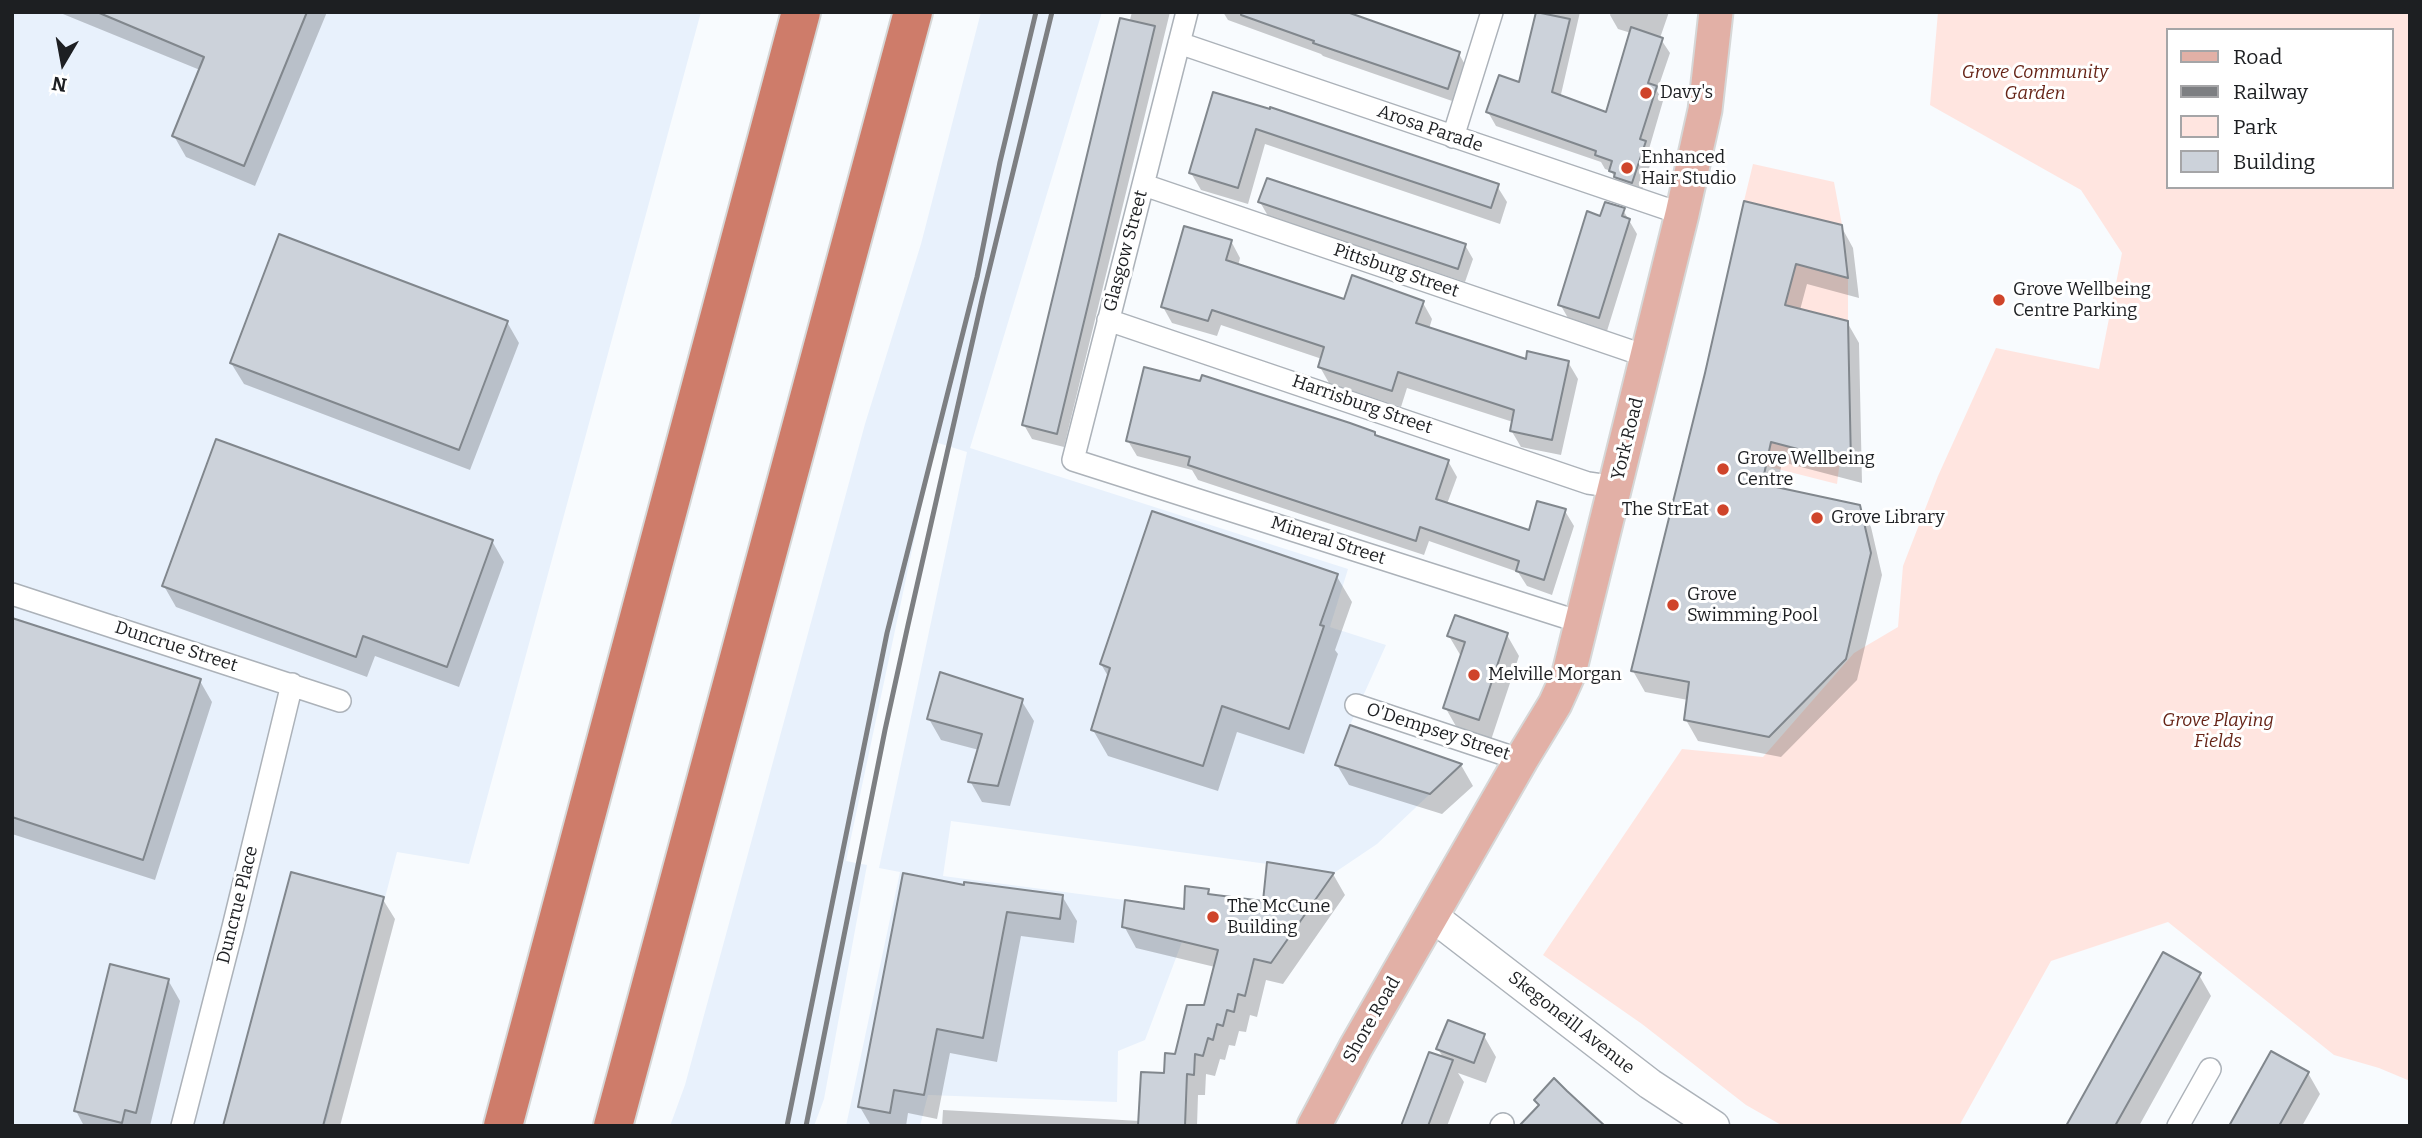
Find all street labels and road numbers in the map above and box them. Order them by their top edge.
street label: Arosa Parade [1374,101,1486,157]
street label: Glasgow Street [1099,188,1153,314]
street label: Pittsburg Street [1331,239,1461,303]
street label: Harrisburg Street [1289,371,1435,439]
street label: York Road [1607,395,1649,483]
street label: Mineral Street [1268,512,1388,570]
street label: Duncrue Street [112,617,240,677]
street label: O'Dempsey Street [1363,699,1513,765]
street label: Duncrue Place [213,844,263,966]
street label: Skegoneill Avenue [1504,967,1638,1079]
street label: Shore Road [1339,973,1405,1067]

